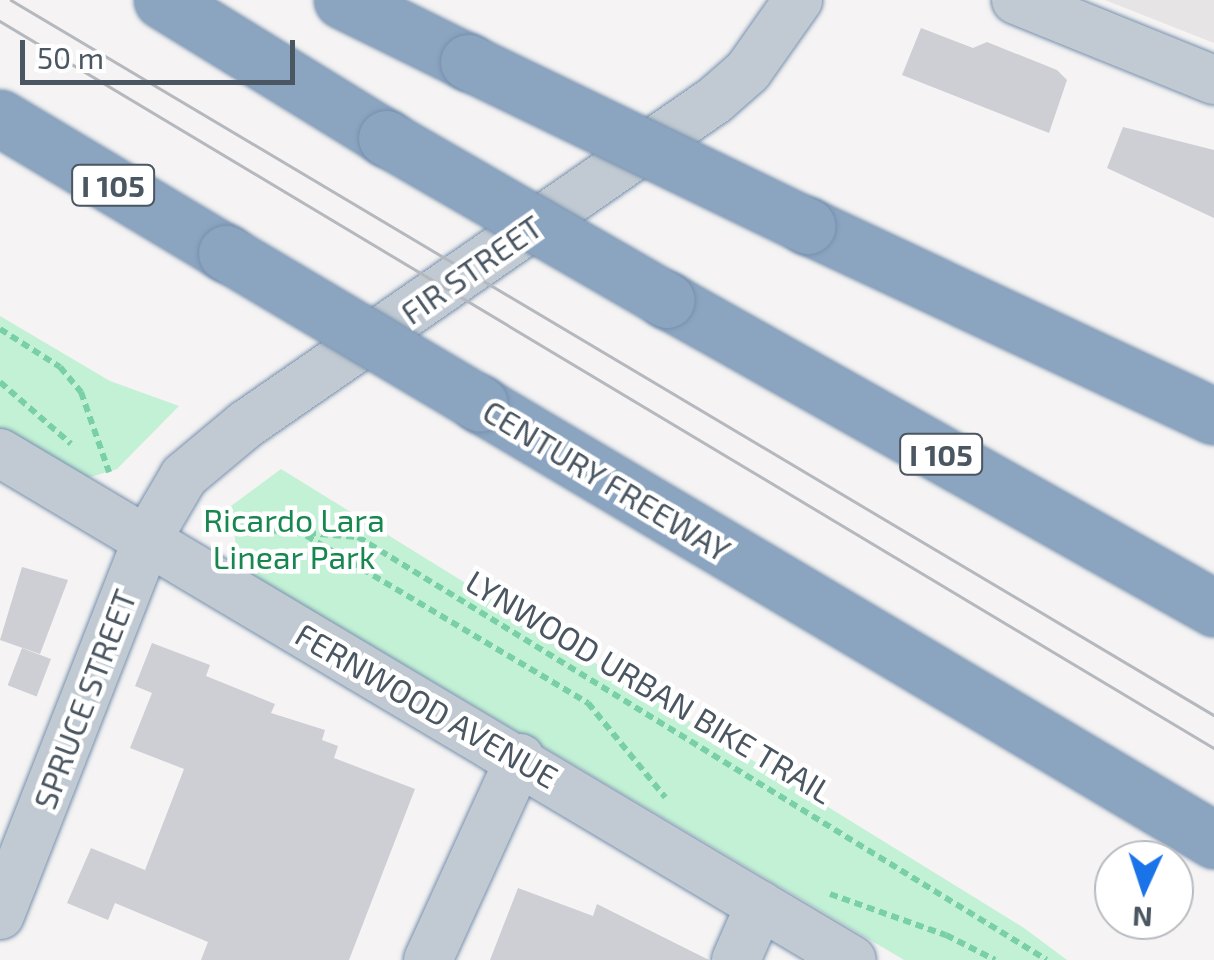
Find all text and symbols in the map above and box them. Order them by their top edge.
scale bar [25,20,300,82]
text: 50 m [37,39,104,75]
road number: I 105 [70,160,156,210]
street label: FIR STREET [393,206,549,332]
street label: CENTURY FREEWAY [476,391,738,569]
road number: I 105 [898,429,984,479]
park label: Ricardo Lara Linear Park [203,501,385,576]
street label: LYNWOOD URBAN BIKE TRAIL [460,561,840,811]
street label: SPRUCE STREET [25,584,143,814]
street label: FERNWOOD AVENUE [289,614,565,796]
north arrow [1094,840,1194,940]
text: N [1132,900,1154,935]

